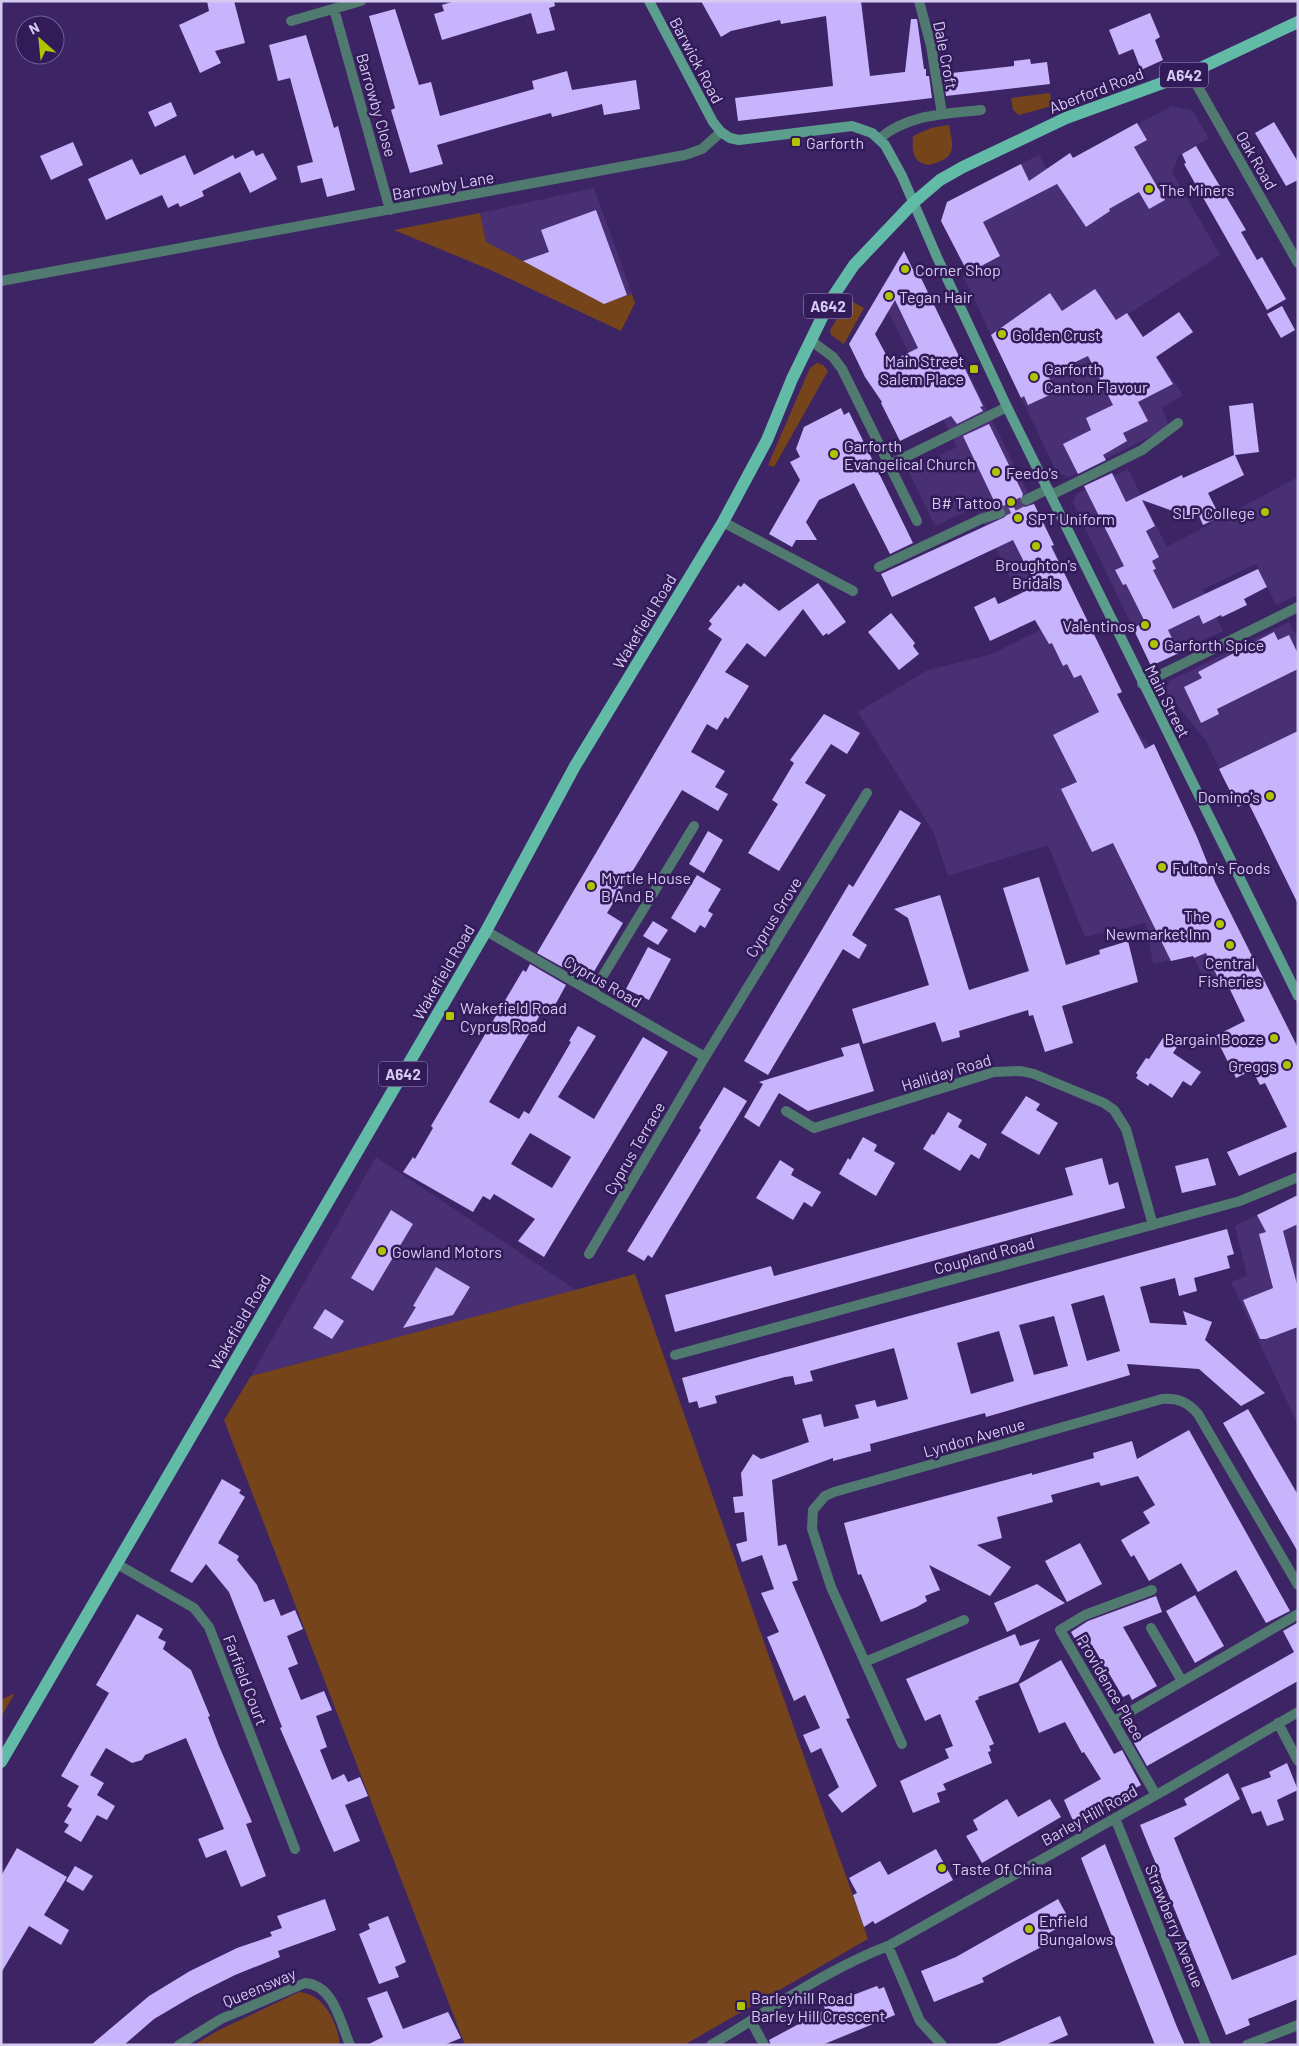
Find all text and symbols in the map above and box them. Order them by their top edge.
street label: Barwick Road [666,14,728,106]
north arrow [15,15,65,65]
text: N [26,18,42,38]
street label: Dale Croft [930,19,962,91]
street label: Barrowby Close [353,51,401,159]
road number: A642 [1160,62,1208,88]
street label: Aberford Road [1046,63,1146,117]
street label: Oak Road [1233,127,1281,193]
place label: Garforth [806,133,864,152]
marker: Garforth [790,136,802,148]
street label: Barrowby Lane [391,167,495,203]
place label: The Miners [1159,180,1234,199]
marker: The Miners [1143,183,1155,195]
place label: Corner Shop [915,260,1001,279]
marker: Corner Shop [899,263,911,275]
place label: Tegan Hair [899,287,973,306]
marker: Tegan Hair [883,290,895,302]
road number: A642 [804,294,852,318]
place label: Golden Crust [1012,325,1101,344]
marker: Golden Crust [996,328,1008,340]
place label: Main Street Salem Place [880,351,964,388]
place label: Garforth Canton Flavour [1044,359,1148,396]
marker: Main Street Salem Place [968,363,980,375]
marker: Garforth Canton Flavour [1028,371,1040,383]
place label: Garforth Evangelical Church [844,436,976,473]
marker: Garforth Evangelical Church [828,448,840,460]
place label: Feedo's [1006,463,1058,482]
marker: Feedo's [990,466,1002,478]
place label: B# Tattoo [931,493,1001,512]
marker: B# Tattoo [1005,496,1017,508]
place label: SLP College [1173,503,1255,522]
marker: SLP College [1259,506,1271,518]
place label: SPT Uniform [1028,509,1115,528]
marker: SPT Uniform [1012,512,1024,524]
marker: Broughton's Bridals [1030,540,1042,552]
place label: Broughton's Bridals [995,555,1077,592]
street label: Wakefield Road [608,570,680,672]
place label: Valentinos [1063,616,1135,635]
marker: Valentinos [1139,619,1151,631]
place label: Garforth Spice [1164,635,1264,654]
marker: Garforth Spice [1148,638,1160,650]
street label: Main Street [1142,661,1194,741]
place label: Domino's [1198,787,1260,806]
marker: Domino's [1264,790,1276,802]
place label: Fulton's Foods [1172,858,1270,877]
marker: Fulton's Foods [1156,861,1168,873]
place label: Myrtle House B And B [601,868,691,905]
street label: Cyprus Grove [741,873,805,961]
marker: Myrtle House B And B [585,880,597,892]
place label: The Newmarket Inn [1106,906,1210,943]
marker: The Newmarket Inn [1214,918,1226,930]
street label: Wakefield Road [408,921,478,1023]
marker: Central Fisheries [1224,939,1236,951]
street label: Cyprus Road [561,951,645,1011]
place label: Central Fisheries [1198,953,1262,990]
place label: Wakefield Road Cyprus Road [460,998,567,1035]
marker: Wakefield Road Cyprus Road [444,1010,456,1022]
place label: Bargain Booze [1164,1029,1264,1048]
marker: Bargain Booze [1268,1032,1280,1044]
street label: Halliday Road [899,1049,993,1095]
place label: Greggs [1228,1056,1277,1075]
marker: Greggs [1281,1059,1293,1071]
road number: A642 [379,1062,427,1086]
street label: Cyprus Terrace [600,1098,668,1198]
street label: Coupland Road [932,1232,1036,1278]
place label: Gowland Motors [392,1242,502,1261]
marker: Gowland Motors [376,1245,388,1257]
street label: Wakefield Road [204,1271,274,1373]
street label: Lyndon Avenue [921,1413,1027,1461]
street label: Providence Place [1073,1631,1149,1743]
street label: Farfield Court [220,1632,272,1728]
street label: Barley Hill Road [1038,1781,1140,1849]
place label: Taste Of China [952,1859,1052,1878]
marker: Taste Of China [936,1862,948,1874]
street label: Strawberry Avenue [1142,1862,1208,1990]
place label: Enfield Bungalows [1039,1911,1114,1948]
marker: Enfield Bungalows [1023,1923,1035,1935]
street label: Queensway [220,1963,299,2011]
place label: Barleyhill Road Barley Hill Crescent [751,1988,885,2025]
marker: Barleyhill Road Barley Hill Crescent [735,2000,747,2012]

